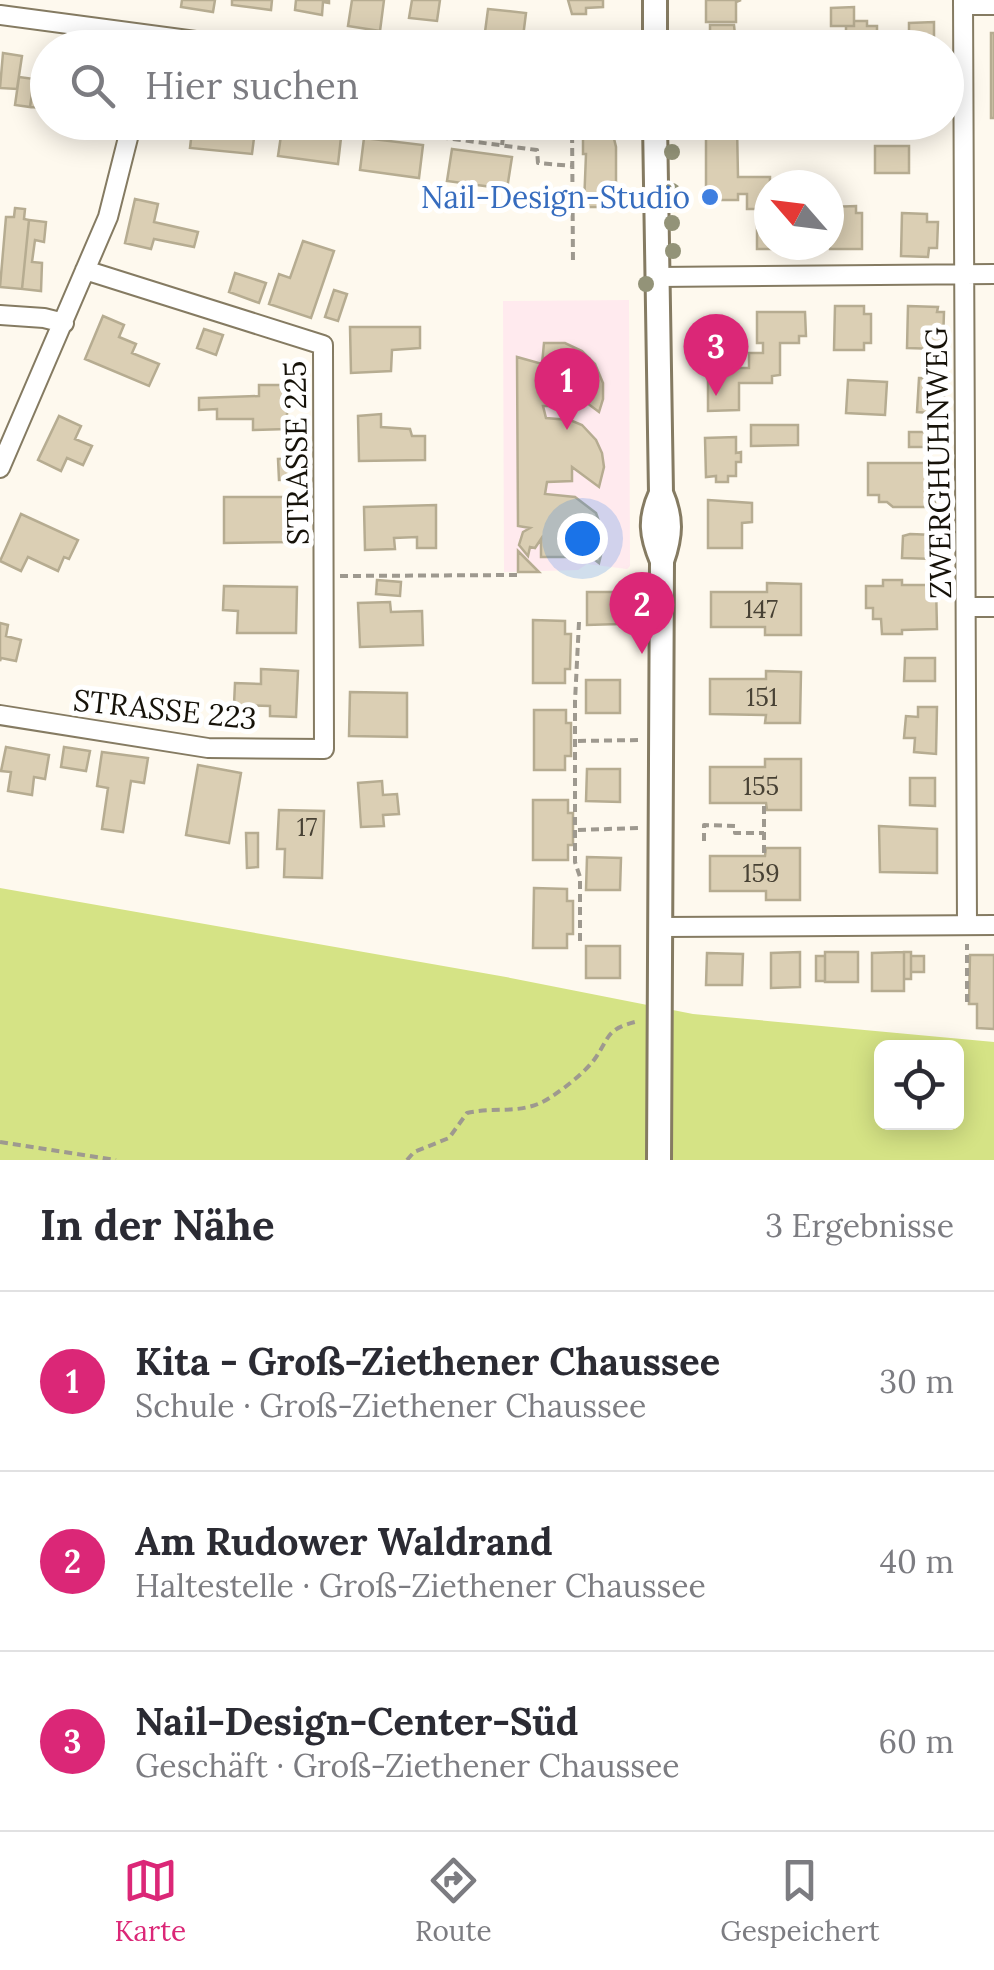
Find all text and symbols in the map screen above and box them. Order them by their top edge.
search box [30,30,964,140]
icon: search [65,58,120,113]
text: Hier suchen [145,61,359,109]
north arrow [754,170,844,260]
place label: Nail-Design-Studio [421,178,690,217]
marker: Nail-Design-Studio [699,186,721,208]
pin: 3 [684,314,748,396]
street label: ZWERGHUHNWEG [917,327,959,599]
pin: 1 [534,348,600,430]
street label: STRASSE 225 [275,360,317,546]
your location [557,513,608,564]
pin: 2 [610,572,674,654]
house number: 147 [744,593,779,625]
street label: STRASSE 223 [71,680,259,738]
house number: 151 [746,681,778,713]
house number: 155 [743,770,779,802]
house number: 17 [297,811,318,843]
house number: 159 [742,857,780,889]
map controls [874,1040,964,1130]
button: locate [874,1040,964,1130]
text: In der Nähe [40,1198,275,1252]
text: 3 Ergebnisse [765,1205,954,1246]
text: Kita - Groß-Ziethener Chaussee [135,1337,720,1385]
text: 1 [66,1361,79,1402]
text: 30 m [879,1361,954,1402]
text: Schule · Groß-Ziethener Chaussee [135,1385,646,1426]
text: Am Rudower Waldrand [135,1517,553,1565]
text: 2 [64,1541,81,1582]
text: 40 m [880,1541,954,1582]
text: Haltestelle · Groß-Ziethener Chaussee [135,1565,706,1606]
text: Nail-Design-Center-Süd [135,1697,578,1745]
text: 3 [64,1721,81,1762]
text: 60 m [879,1721,954,1762]
text: Geschäft · Groß-Ziethener Chaussee [135,1745,680,1786]
tab: Karte [114,1853,186,1949]
tab: Route [415,1853,492,1949]
tab: Gespeichert [720,1853,880,1949]

